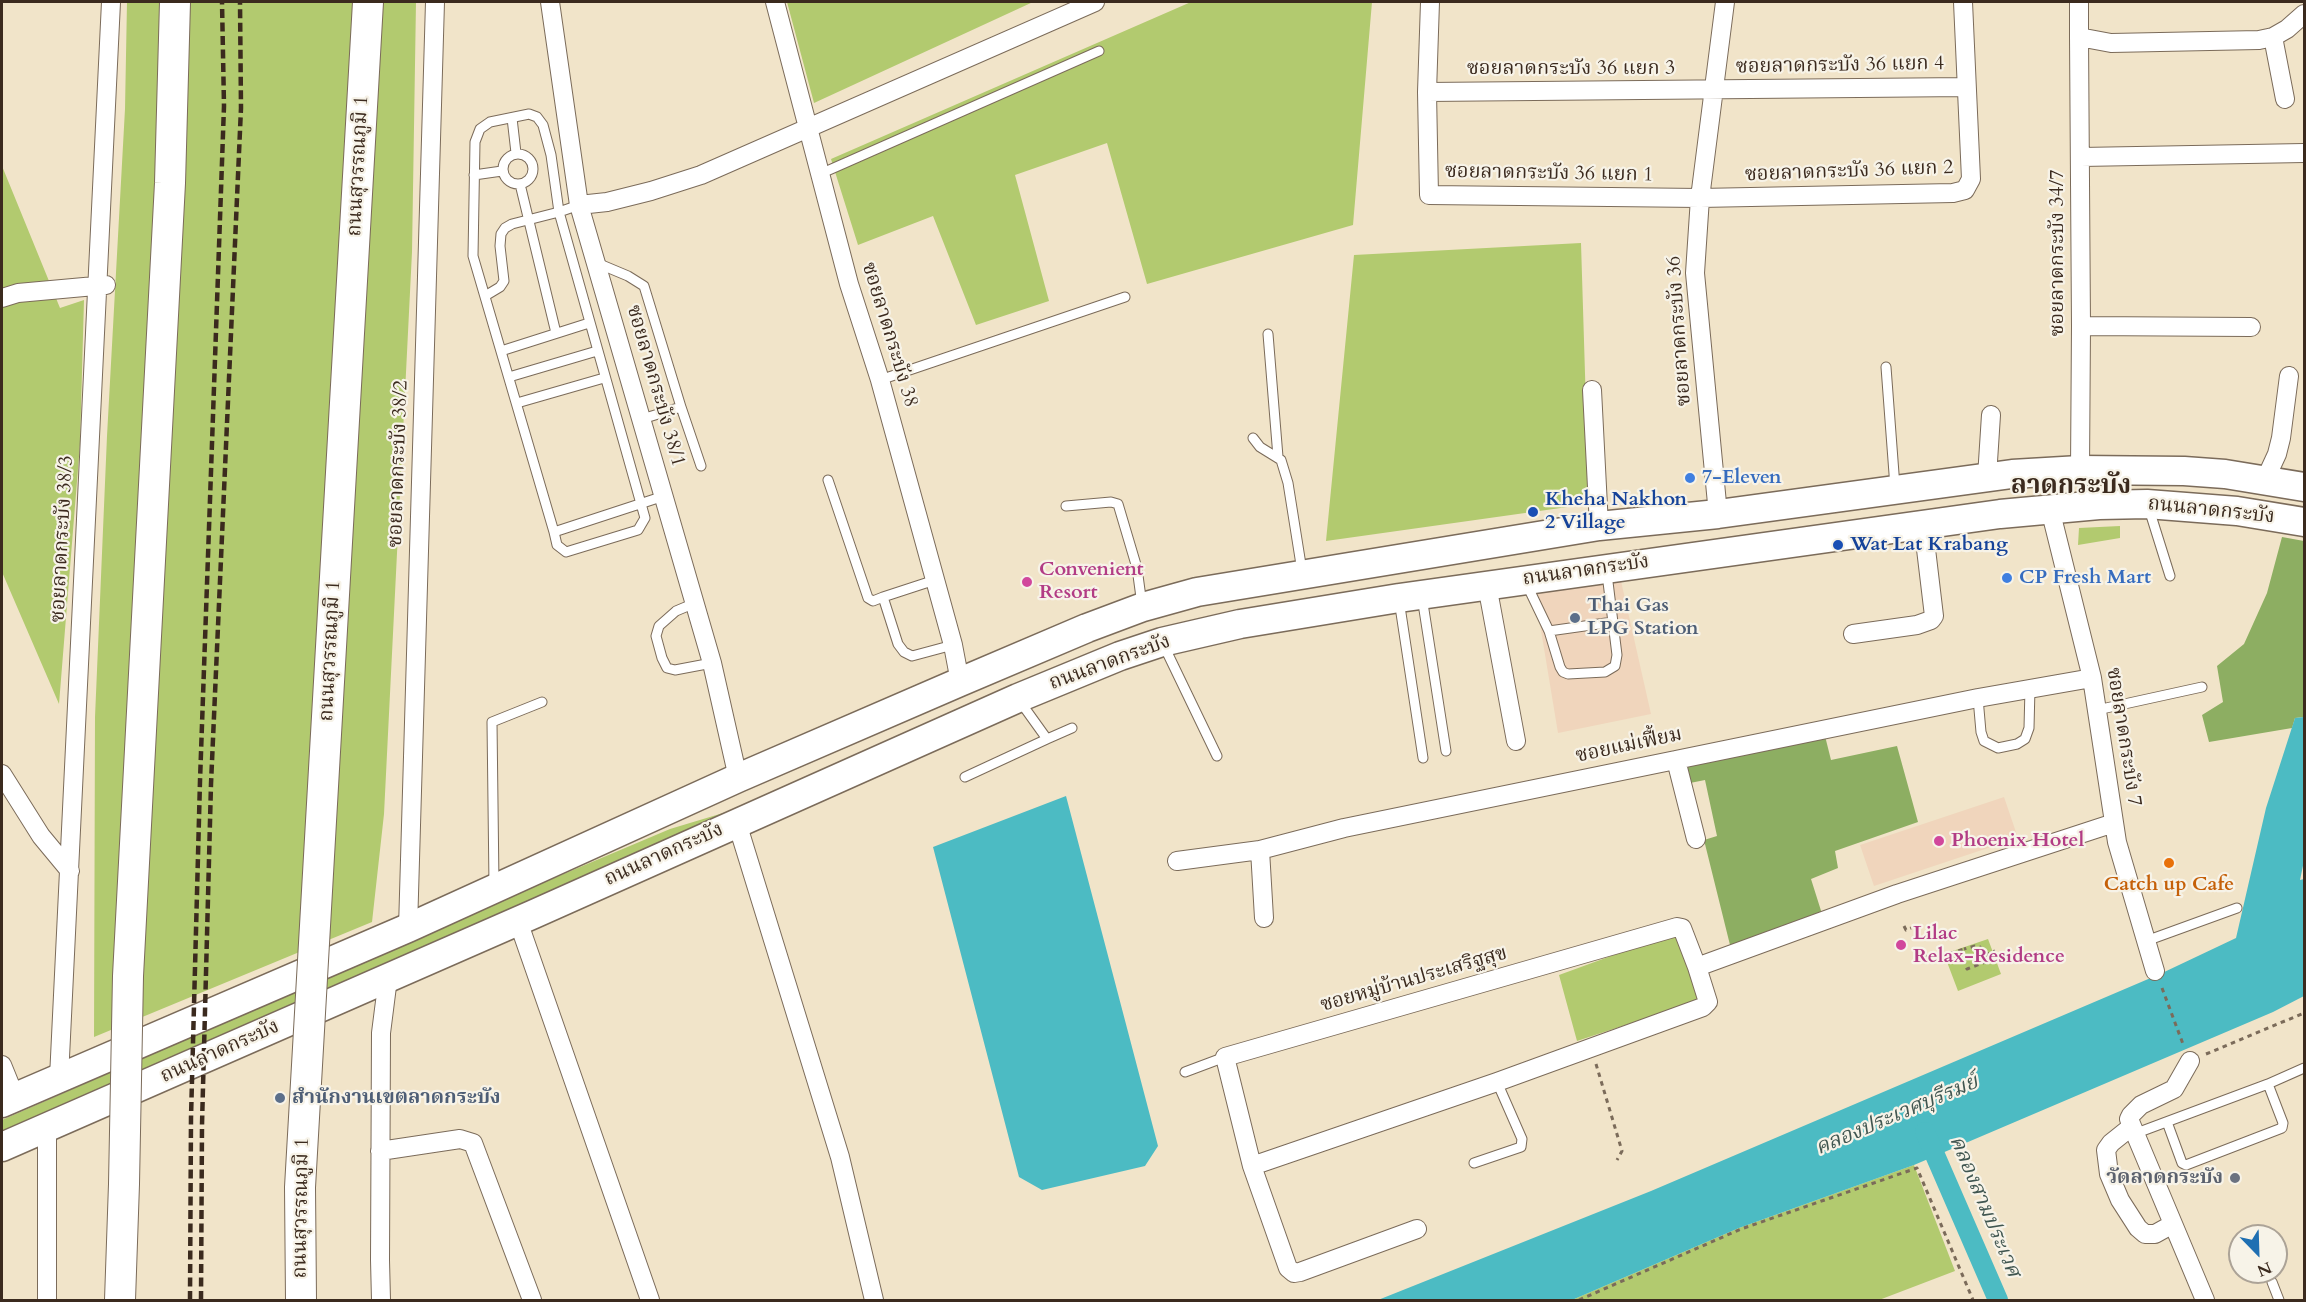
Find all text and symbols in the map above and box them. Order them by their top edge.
street label: ซอยลาดกระบัง 36 แยก 4 [1736,52,1944,80]
street label: ซอยลาดกระบัง 36 แยก 3 [1467,57,1675,81]
street label: ถนนสุวรรณภูมิ 1 [343,95,375,237]
street label: ซอยลาดกระบัง 36 แยก 2 [1744,156,1954,188]
street label: ซอยลาดกระบัง 36 แยก 1 [1445,160,1653,188]
street label: ซอยลาดกระบัง 34/7 [2046,169,2070,337]
street label: ซอยลาดกระบัง 36 [1663,255,1697,407]
street label: ซอยลาดกระบัง 38 [856,260,922,410]
street label: ซอยลาดกระบัง 38/1 [620,302,690,470]
street label: ซอยลาดกระบัง 38/2 [384,380,414,548]
street label: ซอยลาดกระบัง 38/3 [47,455,79,623]
place label: 7-Eleven [1702,466,1782,490]
marker: 7-Eleven [1683,471,1697,485]
district label: ลาดกระบัง [2011,471,2131,503]
place label: Kheha Nakhon 2 Village [1545,488,1687,535]
street label: ถนนลาดกระบัง [2146,492,2276,530]
marker: Kheha Nakhon 2 Village [1526,505,1540,519]
place label: Wat Lat Krabang [1850,533,2008,557]
marker: Wat Lat Krabang [1831,538,1845,552]
street label: ถนนลาดกระบัง [1521,550,1651,592]
place label: Convenient Resort [1039,558,1143,605]
place label: CP Fresh Mart [2019,566,2151,590]
marker: CP Fresh Mart [2000,571,2014,585]
marker: Convenient Resort [1020,575,1034,589]
street label: ถนนสุวรรณภูมิ 1 [315,580,347,722]
place label: Thai Gas LPG Station [1587,594,1699,641]
marker: Thai Gas LPG Station [1568,611,1582,625]
street label: ถนนลาดกระบัง [1046,630,1174,696]
street label: ซอยลาดกระบัง 7 [2100,666,2146,808]
street label: ซอยแม่เฟี้ยม [1574,723,1684,769]
street label: ถนนลาดกระบัง [601,818,727,892]
place label: Phoenix Hotel [1951,829,2084,853]
marker: Phoenix Hotel [1932,834,1946,848]
marker: Catch up Cafe [2162,856,2176,870]
place label: Catch up Cafe [2104,873,2234,897]
place label: Lilac Relax-Residence [1913,922,2065,969]
marker: Lilac Relax-Residence [1894,938,1908,952]
street label: ซอยหมู่บ้านประเสริฐสุข [1318,942,1510,1018]
street label: ถนนลาดกระบัง [157,1015,283,1089]
water label: คลองประเวศบุรีรมย์ [1812,1070,1982,1162]
place label: สำนักงานเขตลาดกระบัง [292,1086,501,1110]
marker: สำนักงานเขตลาดกระบัง [273,1091,287,1105]
water label: คลองสามประเวศ [1943,1133,2025,1281]
street label: ถนนสุวรรณภูมิ 1 [289,1137,315,1279]
place label: วัดลาดกระบัง [2106,1166,2223,1190]
marker: วัดลาดกระบัง [2228,1171,2242,1185]
north arrow [2228,1224,2288,1284]
text: N [2254,1256,2275,1282]

